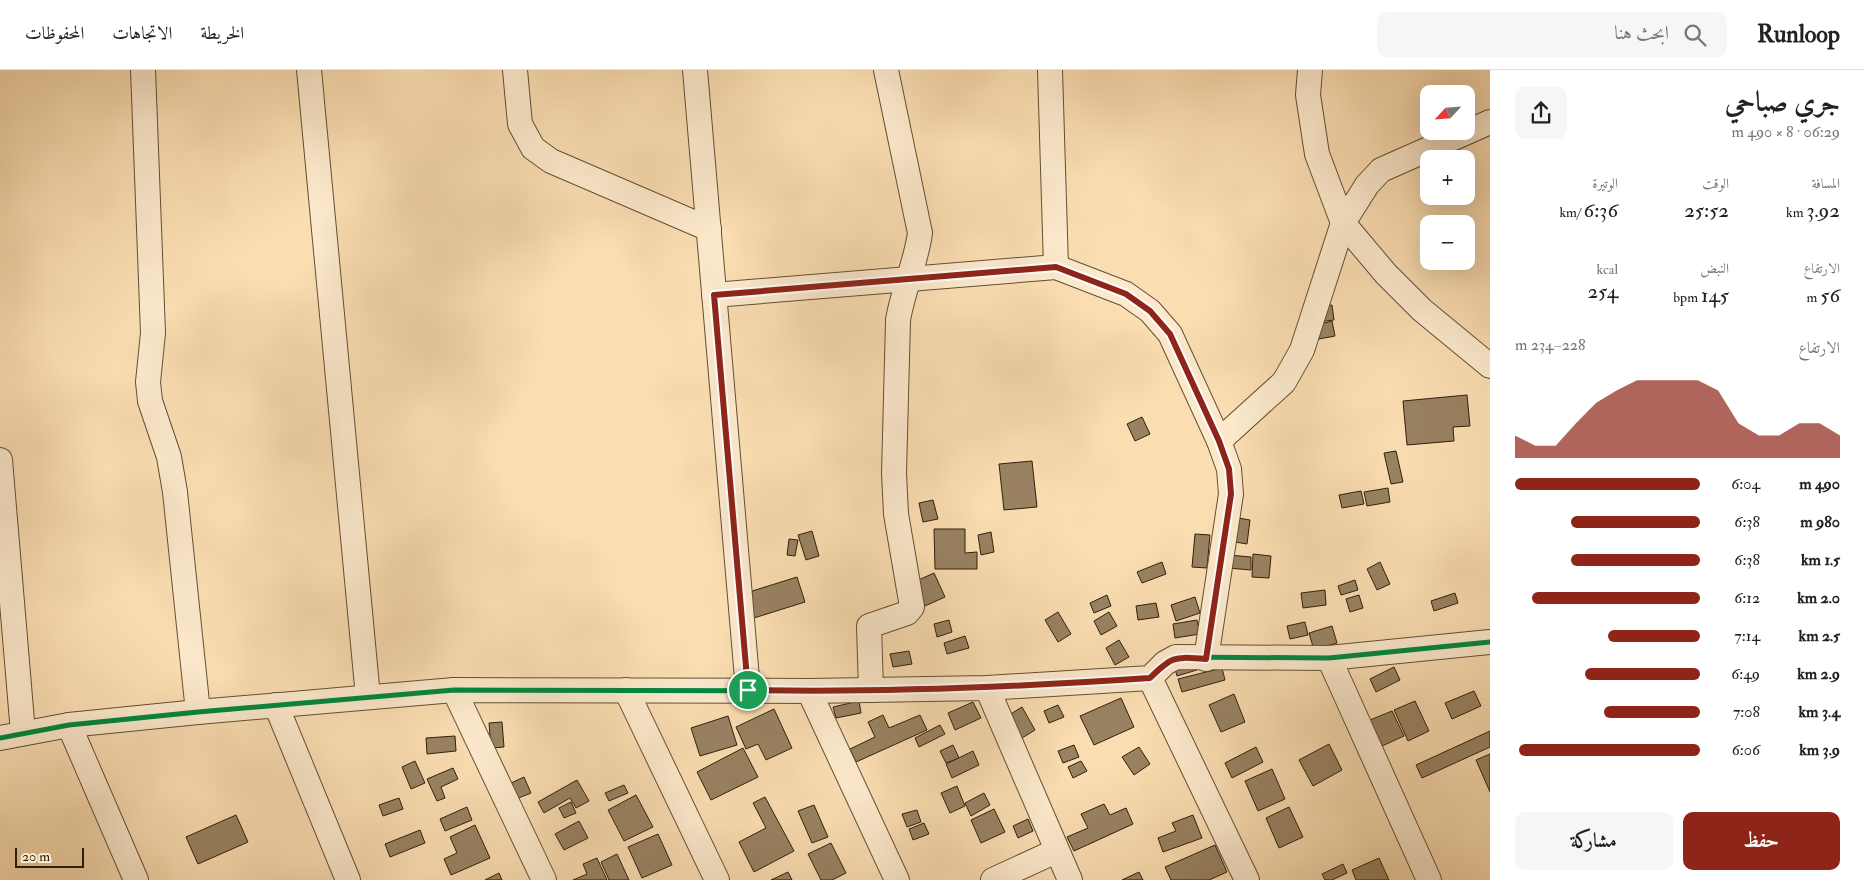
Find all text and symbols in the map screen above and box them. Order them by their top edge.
search box [1377,12,1727,57]
text: Runloop [1757,19,1840,50]
text: ابحث هنا [1614,21,1669,45]
icon: search [1681,21,1709,49]
text: المحفوظات [25,22,84,45]
text: الاتجاهات [112,22,172,45]
text: الخريطة [200,22,244,45]
north arrow [1420,85,1475,140]
map controls [1420,85,1475,270]
text: جري صباحي [1725,85,1840,120]
button: share [1515,87,1567,139]
text: 06:29 · 8 × 490 m [1731,122,1840,142]
button: + [1420,150,1475,205]
text: الوتيرة [1592,175,1618,192]
text: الوقت [1702,175,1729,192]
text: المسافة [1811,175,1840,192]
text: 6:36 [1584,197,1618,224]
text: 25:52 [1684,197,1729,224]
text: 3.92 [1806,197,1840,224]
text: /km [1559,204,1584,221]
text: km [1786,204,1806,221]
button: − [1420,215,1475,270]
text: النبض [1700,260,1729,277]
text: الارتفاع [1804,260,1840,277]
text: kcal [1597,261,1618,278]
text: 254 [1587,278,1618,305]
text: 145 [1701,282,1729,309]
text: 56 [1820,282,1840,309]
text: bpm [1673,289,1701,306]
text: m [1806,289,1820,306]
text: 228–234 m [1515,335,1585,355]
text: الارتفاع [1798,338,1840,358]
text: 6:04 [1731,474,1760,494]
text: 490 m [1799,474,1840,494]
text: 6:38 [1734,512,1760,532]
text: 980 m [1800,512,1840,532]
text: 6:38 [1734,550,1760,570]
text: 1.5 km [1801,550,1840,570]
text: 6:12 [1734,588,1760,608]
text: 2.0 km [1797,588,1840,608]
text: 7:14 [1734,626,1760,646]
text: 2.5 km [1799,626,1840,646]
text: 6:49 [1731,664,1760,684]
text: 2.9 km [1797,664,1840,684]
pin [727,669,769,711]
icon: arrive [734,676,762,704]
text: 7:08 [1733,702,1760,722]
text: 3.4 km [1798,702,1840,722]
text: 6:06 [1732,740,1760,760]
text: 3.9 km [1799,740,1840,760]
button: مشاركة [1515,812,1673,870]
button: حفظ [1683,812,1840,870]
scale bar [15,845,84,868]
text: 20 m [22,848,50,865]

